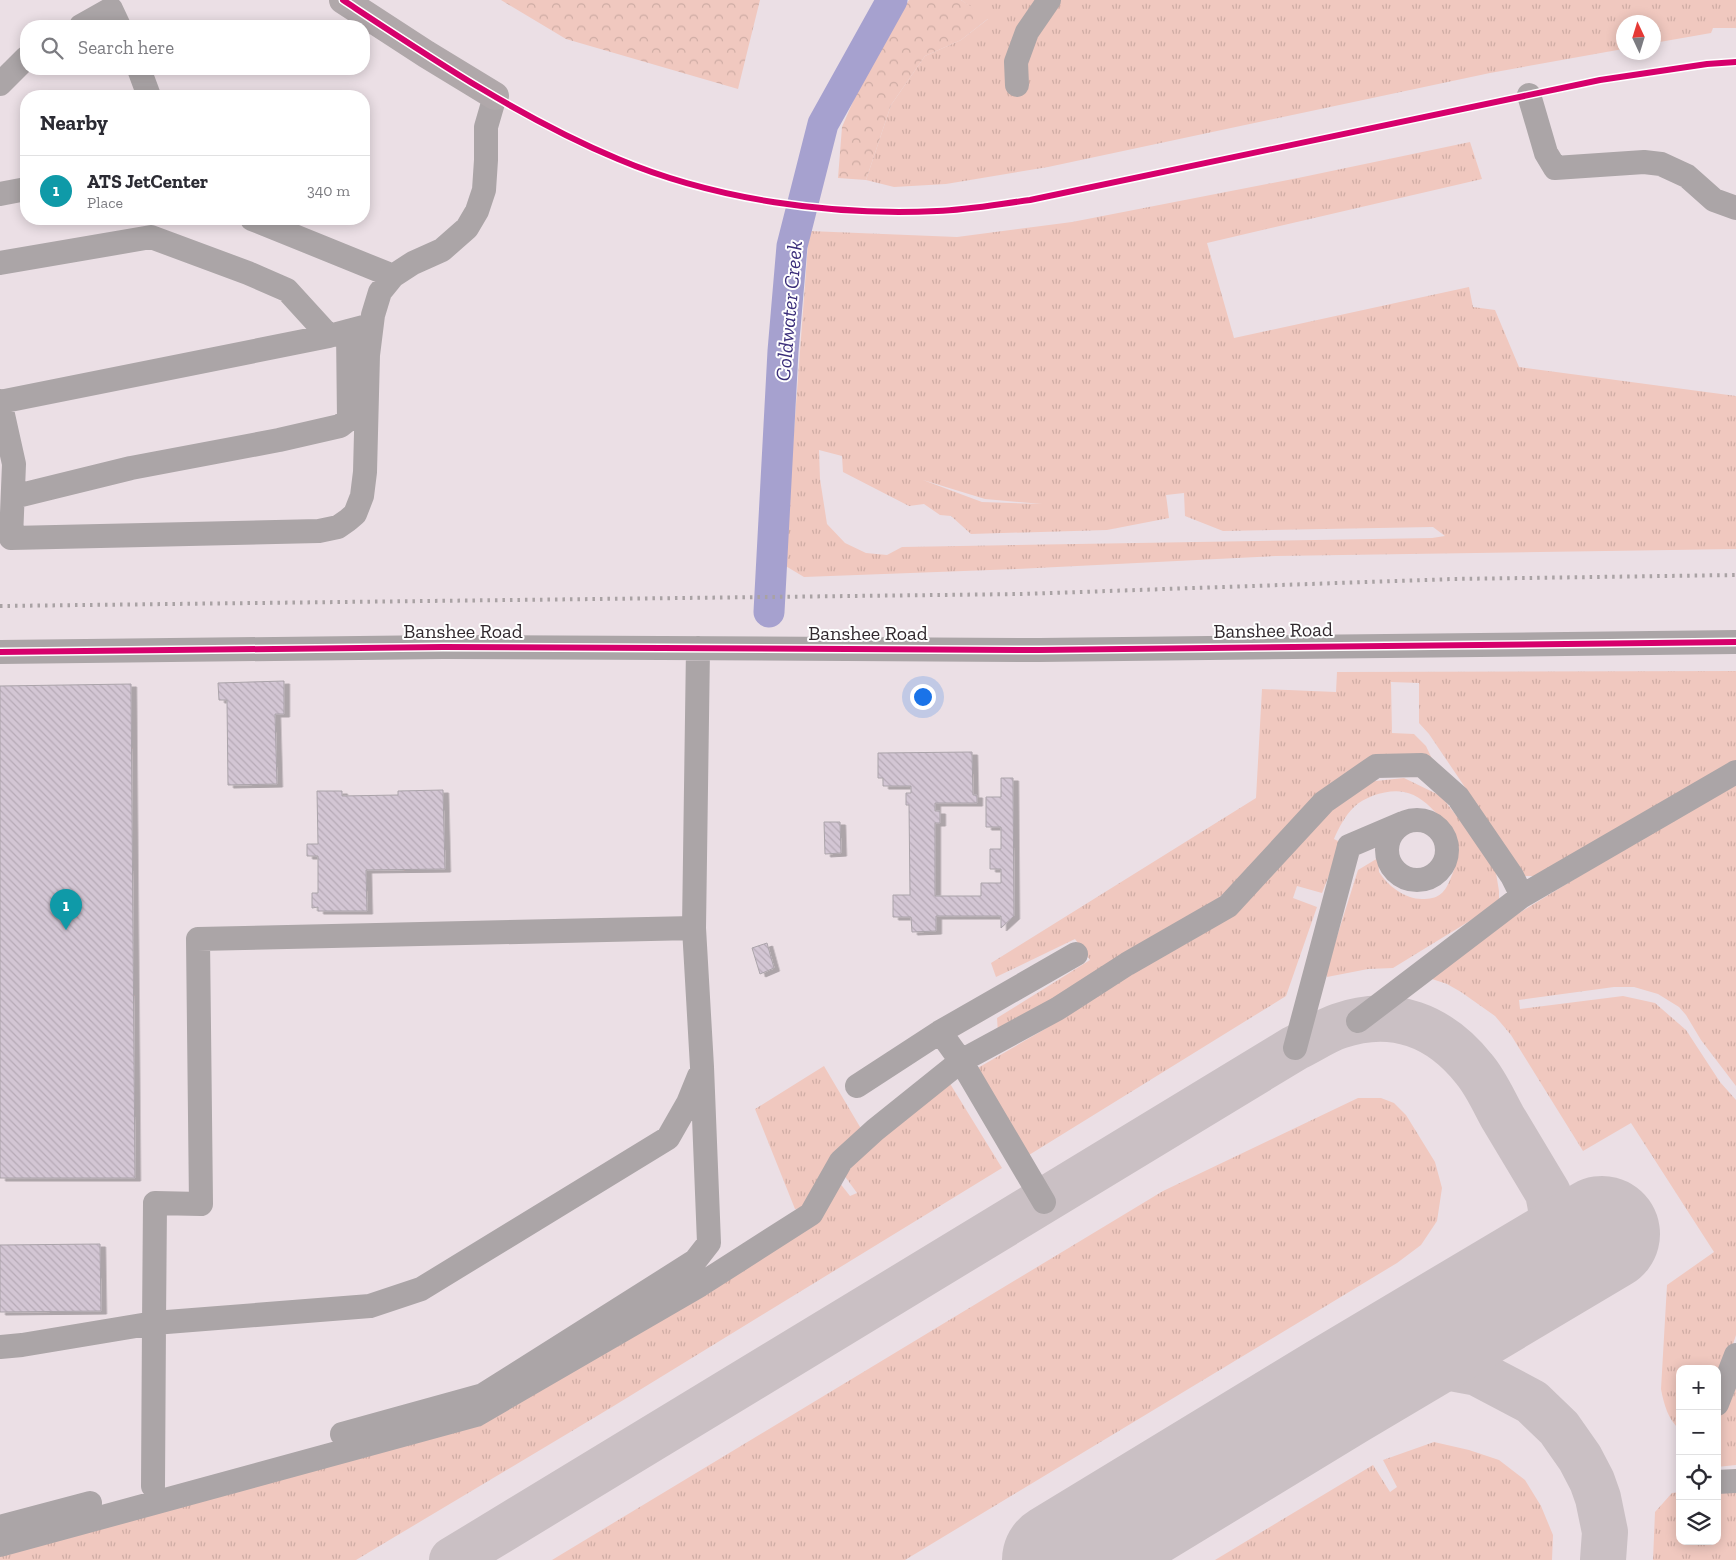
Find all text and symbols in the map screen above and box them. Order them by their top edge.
north arrow [1616,15,1661,60]
search box [20,20,370,75]
icon: search [38,34,66,62]
text: Search here [78,36,174,59]
text: Nearby [40,110,108,135]
text: ATS JetCenter [87,170,208,193]
text: 1 [53,181,59,200]
text: 340 m [307,181,350,200]
text: Place [87,193,123,212]
water label: Coldwater Creek [770,240,807,382]
street label: Banshee Road [1213,617,1333,643]
street label: Banshee Road [403,619,523,643]
street label: Banshee Road [808,621,928,645]
your location [910,684,936,710]
pin: 1 [50,889,82,930]
map controls [1676,1365,1721,1545]
button: + [1676,1365,1721,1410]
button: − [1676,1410,1721,1455]
button: locate [1676,1455,1721,1500]
button: layers [1676,1500,1721,1545]

